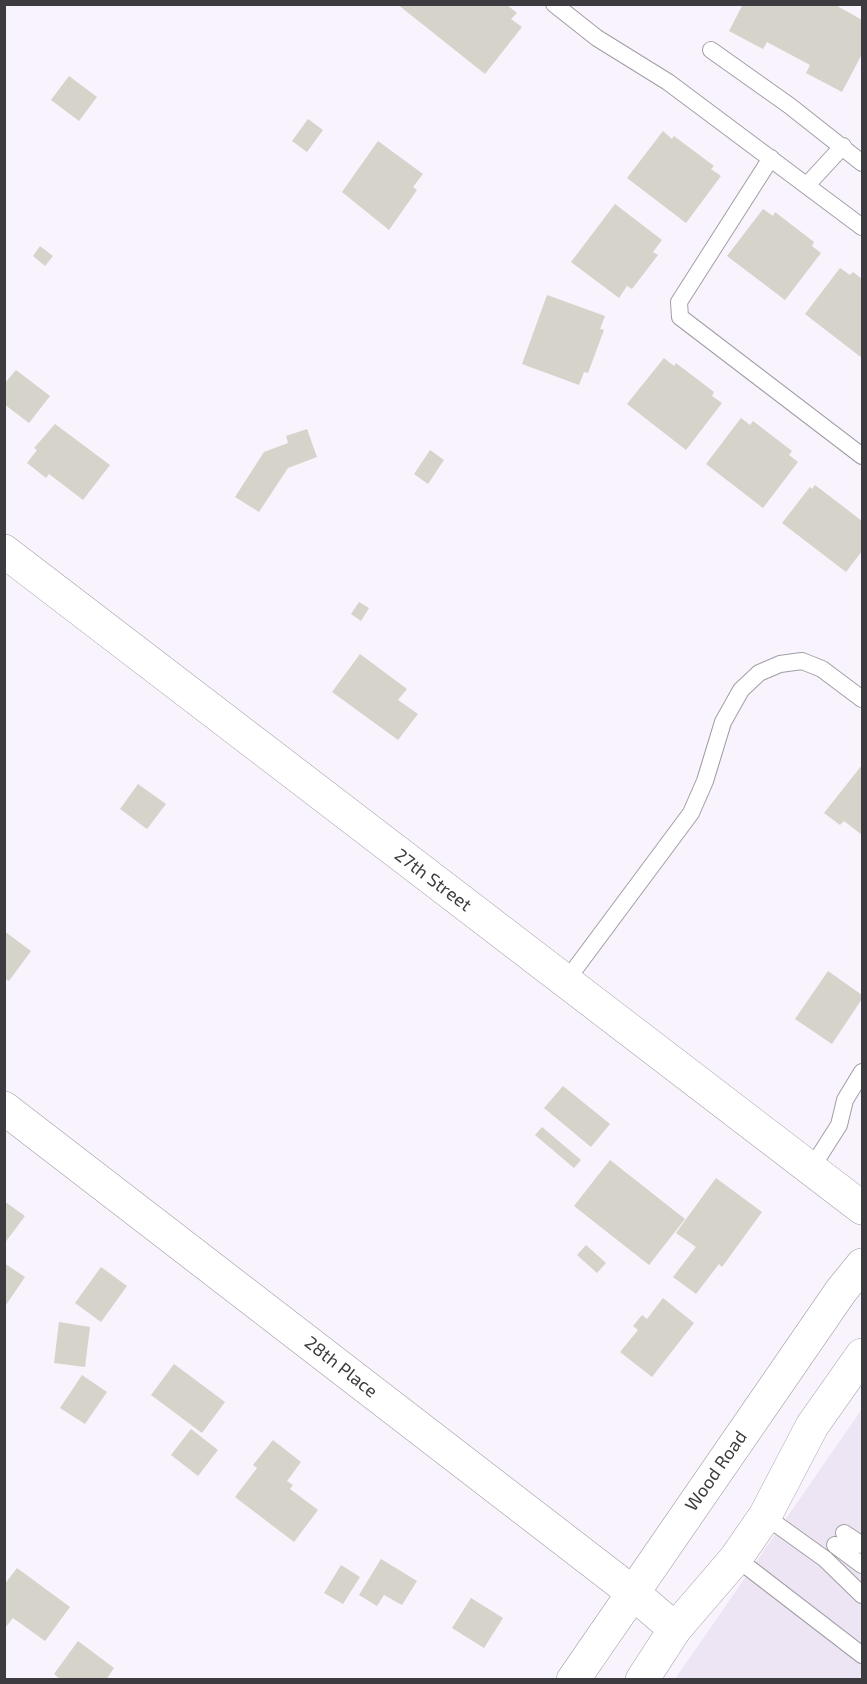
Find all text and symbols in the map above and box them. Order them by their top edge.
street label: 27th Street [390,844,476,916]
street label: 28th Place [300,1332,382,1402]
street label: Wood Road [680,1427,752,1515]

